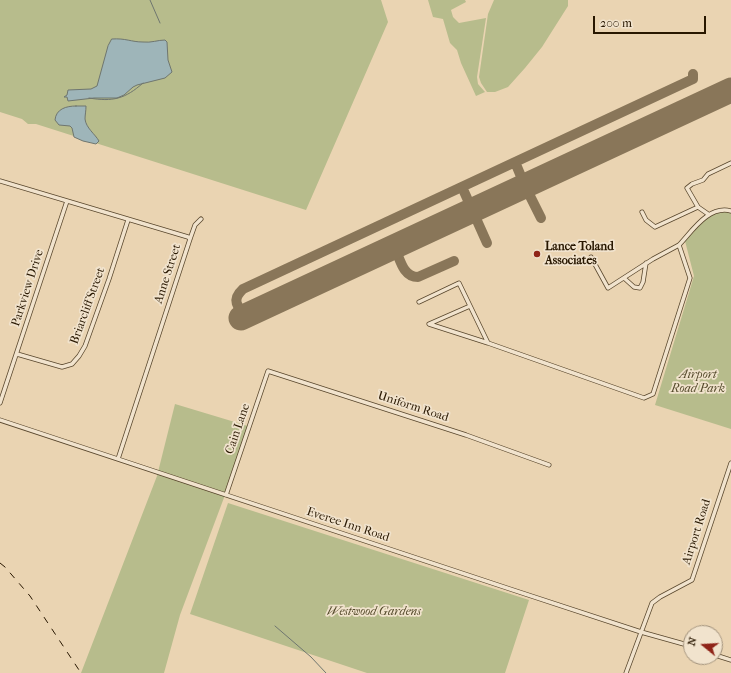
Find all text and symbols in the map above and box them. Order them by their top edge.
scale bar [595,8,708,34]
text: 200 m [600,16,632,30]
place label: Lance Toland Associates [545,240,614,268]
street label: Anne Street [152,242,184,306]
street label: Parkview Drive [9,248,47,328]
marker: Lance Toland Associates [532,249,542,259]
street label: Briarcliff Street [67,266,109,346]
park label: Airport Road Park [671,368,725,396]
street label: Uniform Road [376,389,450,425]
street label: Cain Lane [223,402,253,456]
street label: Airport Road [680,497,714,567]
street label: Everee Inn Road [305,505,391,545]
park label: Westwood Gardens [327,605,421,619]
north arrow [683,625,723,665]
text: N [685,635,700,647]

